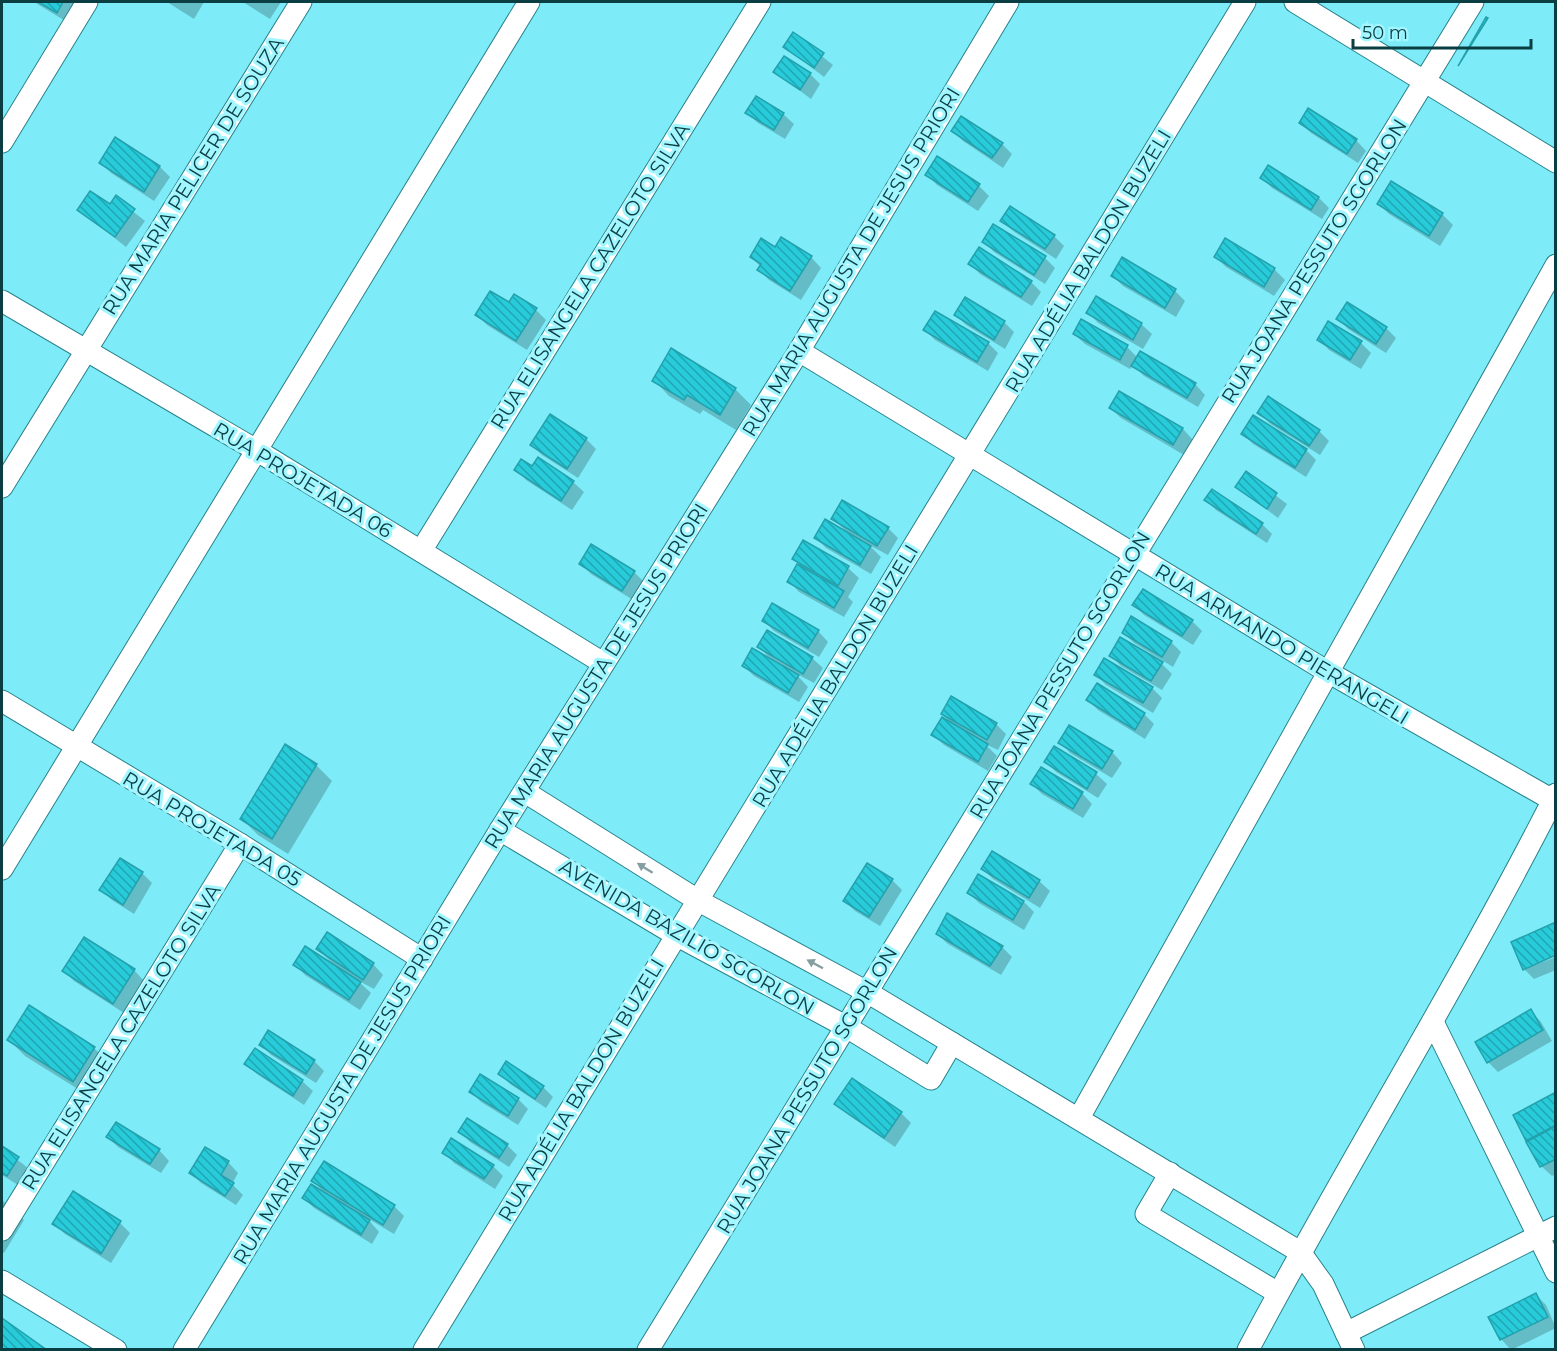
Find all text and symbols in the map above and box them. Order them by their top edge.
scale bar [1353,12,1532,50]
text: 50 m [1362,22,1408,44]
street label: RUA MARIA PELICER DE SOUZA [97,32,289,319]
street label: RUA MARIA AUGUSTA DE JESUS PRIORI [737,83,965,441]
street label: RUA JOANA PESSUTO SGORLON [1216,114,1412,408]
street label: RUA ELISANGELA CAZELOTO SILVA [485,118,695,434]
street label: RUA ADÉLIA BALDON BUZELI [1000,125,1176,397]
street label: RUA PROJETADA 06 [209,417,397,543]
street label: RUA MARIA AUGUSTA DE JESUS PRIORI [479,499,713,853]
street label: RUA JOANA PESSUTO SGORLON [964,527,1156,823]
street label: RUA ADÉLIA BALDON BUZELI [747,540,923,812]
street label: RUA ARMANDO PIERANGELI [1151,559,1413,729]
street label: RUA PROJETADA 05 [119,766,305,892]
street label: AVENIDA BAZILIO SGORLON [555,854,819,1020]
one-way arrow [637,862,654,873]
street label: RUA ELISANGELA CAZELOTO SILVA [16,879,226,1195]
street label: RUA MARIA AUGUSTA DE JESUS PRIORI [228,911,456,1269]
street label: RUA JOANA PESSUTO SGORLON [711,942,903,1238]
street label: RUA ADÉLIA BALDON BUZELI [493,954,669,1226]
one-way arrow [806,959,823,969]

